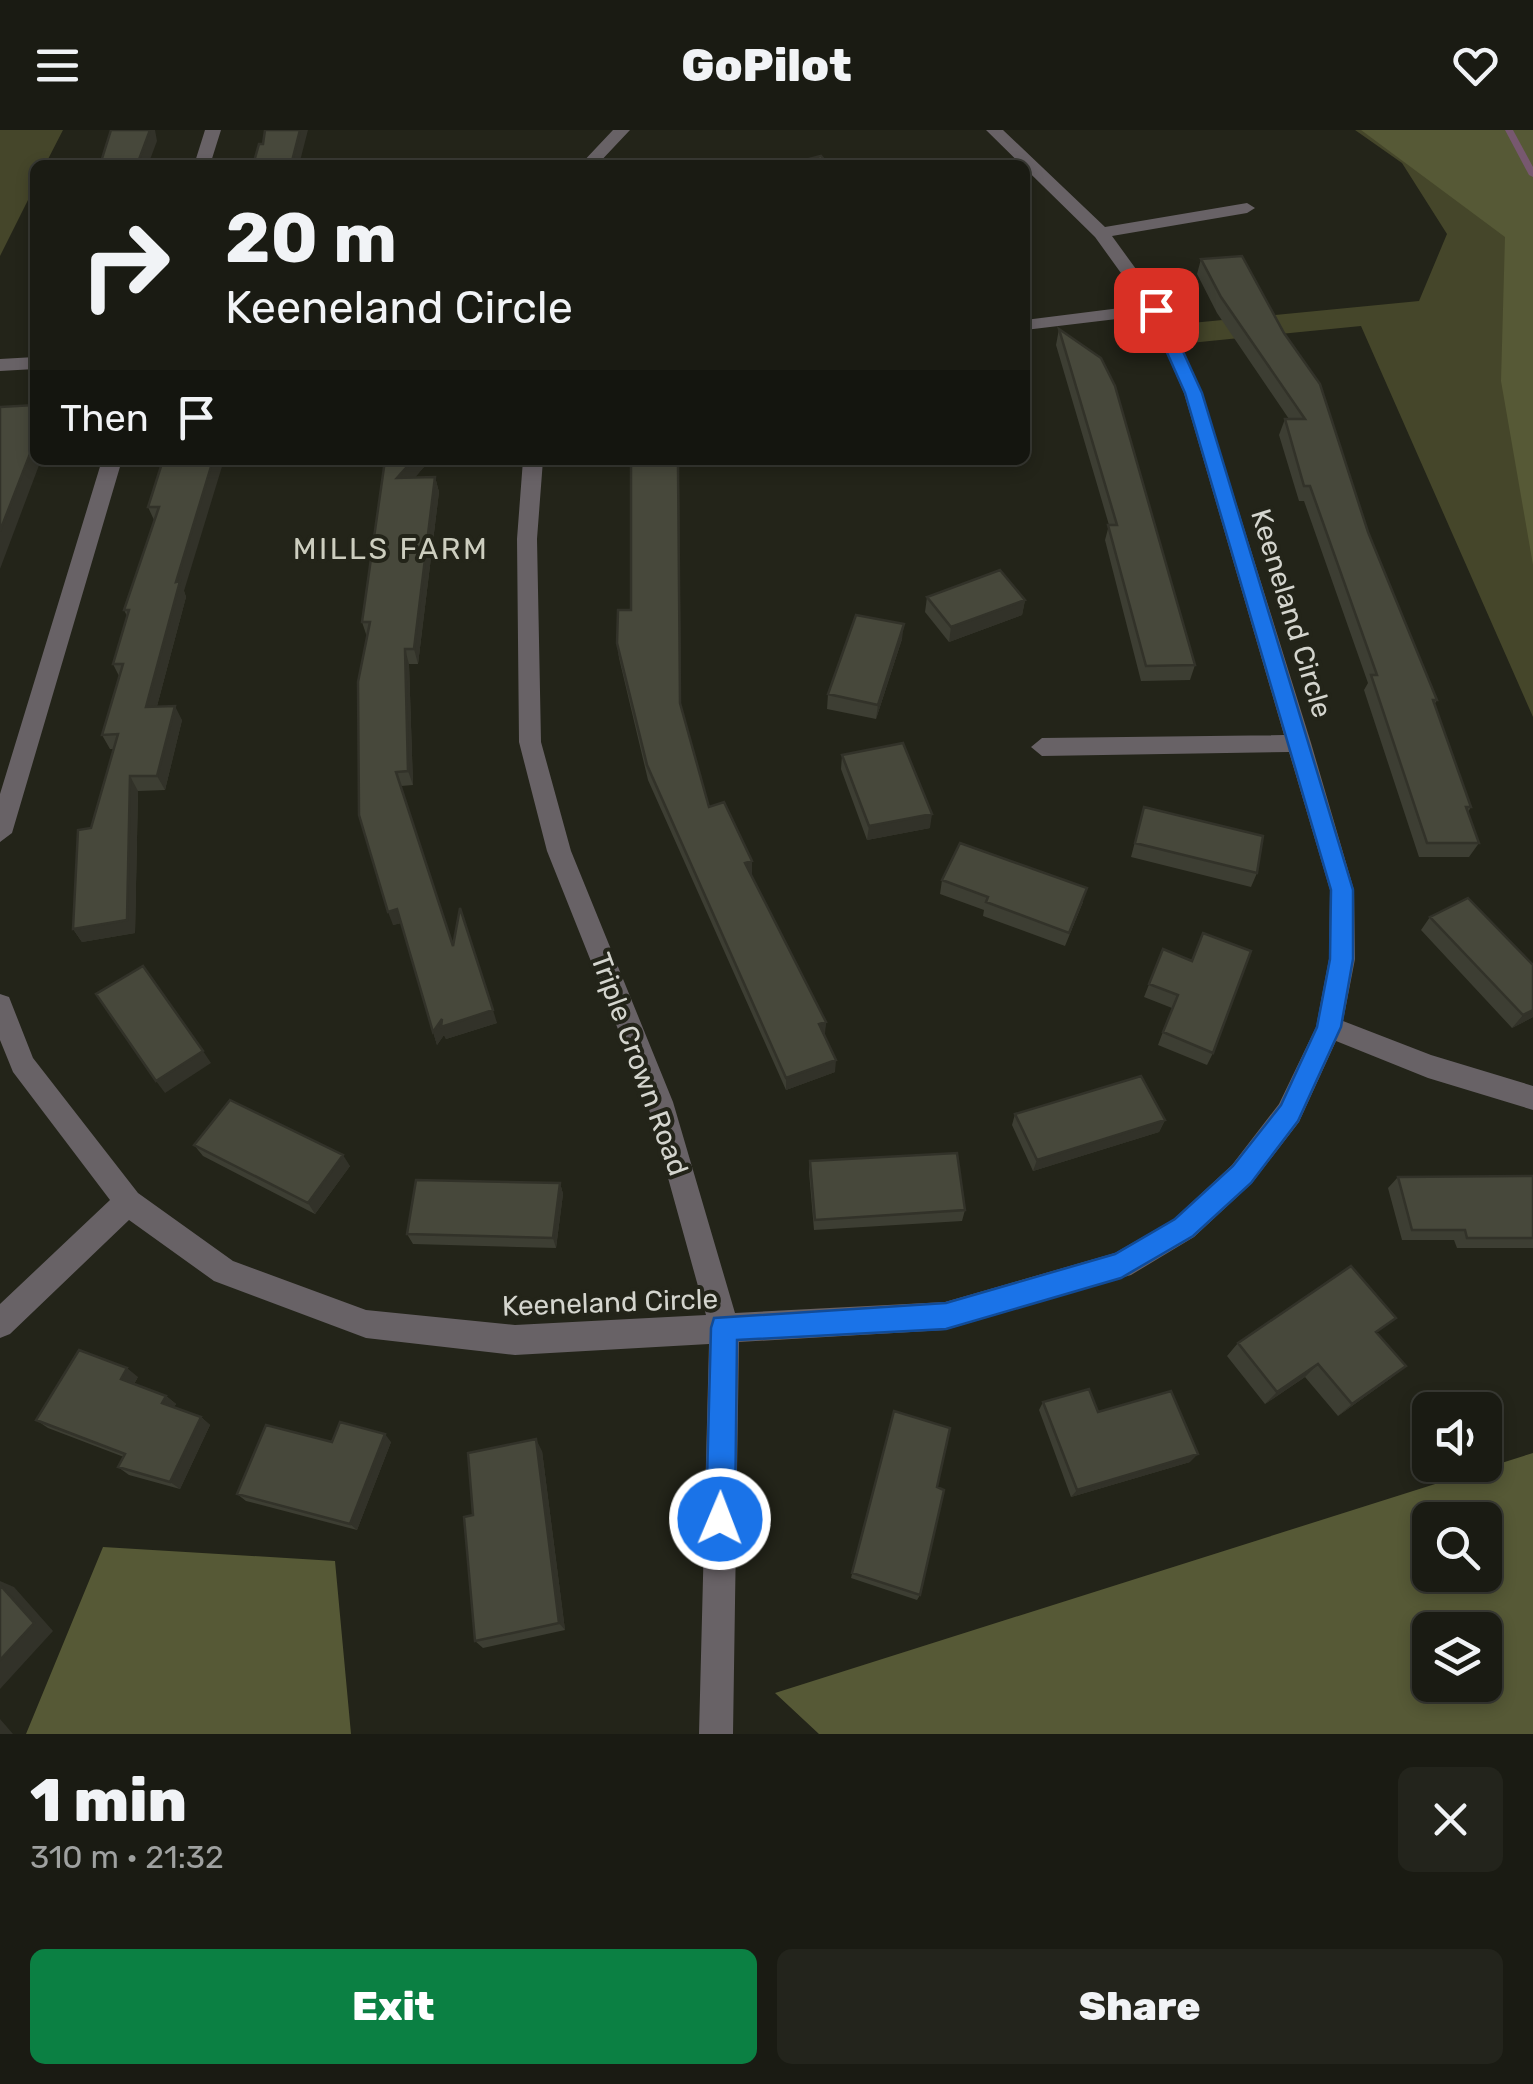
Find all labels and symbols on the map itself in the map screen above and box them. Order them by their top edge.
pin [1114,268,1199,353]
street label: Keeneland Circle [1244,505,1339,721]
district label: MILLS FARM [293,531,489,567]
street label: Triple Crown Road [584,948,695,1180]
street label: Keeneland Circle [501,1282,719,1323]
position arrow [668,1467,772,1571]

